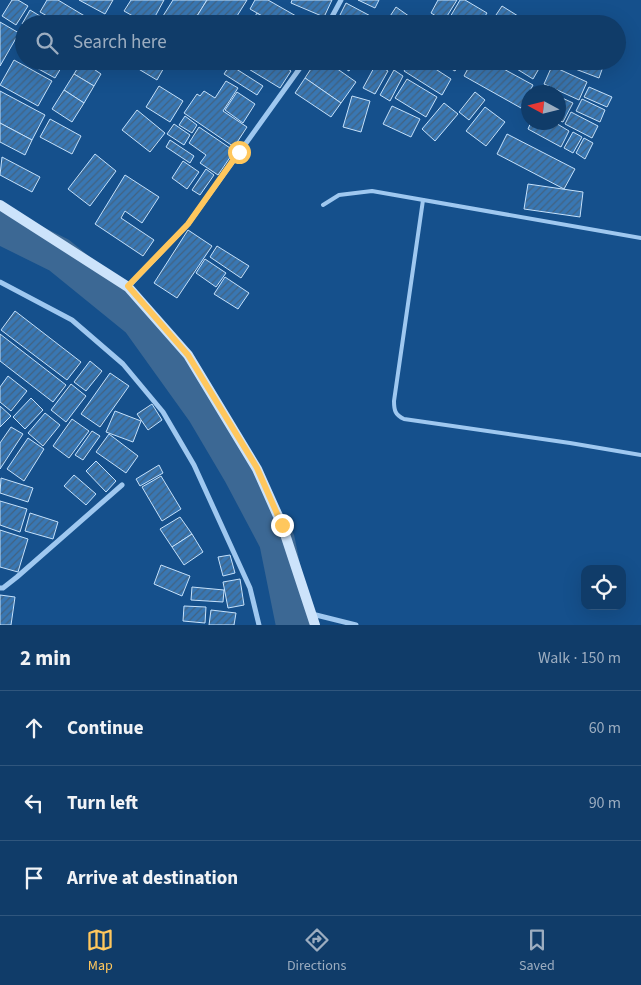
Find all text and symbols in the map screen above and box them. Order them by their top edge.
search box [15,15,626,70]
icon: search [33,29,61,57]
text: Search here [73,29,167,56]
north arrow [521,85,566,130]
route start [228,141,251,164]
route end [271,514,294,537]
map controls [581,565,626,610]
button: locate [581,565,626,610]
text: 2 min [20,643,71,673]
text: Walk · 150 m [538,647,621,669]
icon: ahead [20,714,48,742]
text: Continue [67,715,144,742]
text: 60 m [589,717,621,739]
icon: left [20,789,48,817]
text: Turn left [67,790,138,817]
text: 90 m [589,792,621,814]
icon: arrive [20,864,48,892]
text: Arrive at destination [67,865,238,892]
tab: Map [86,926,114,976]
tab: Directions [287,926,346,976]
tab: Saved [519,926,555,976]

